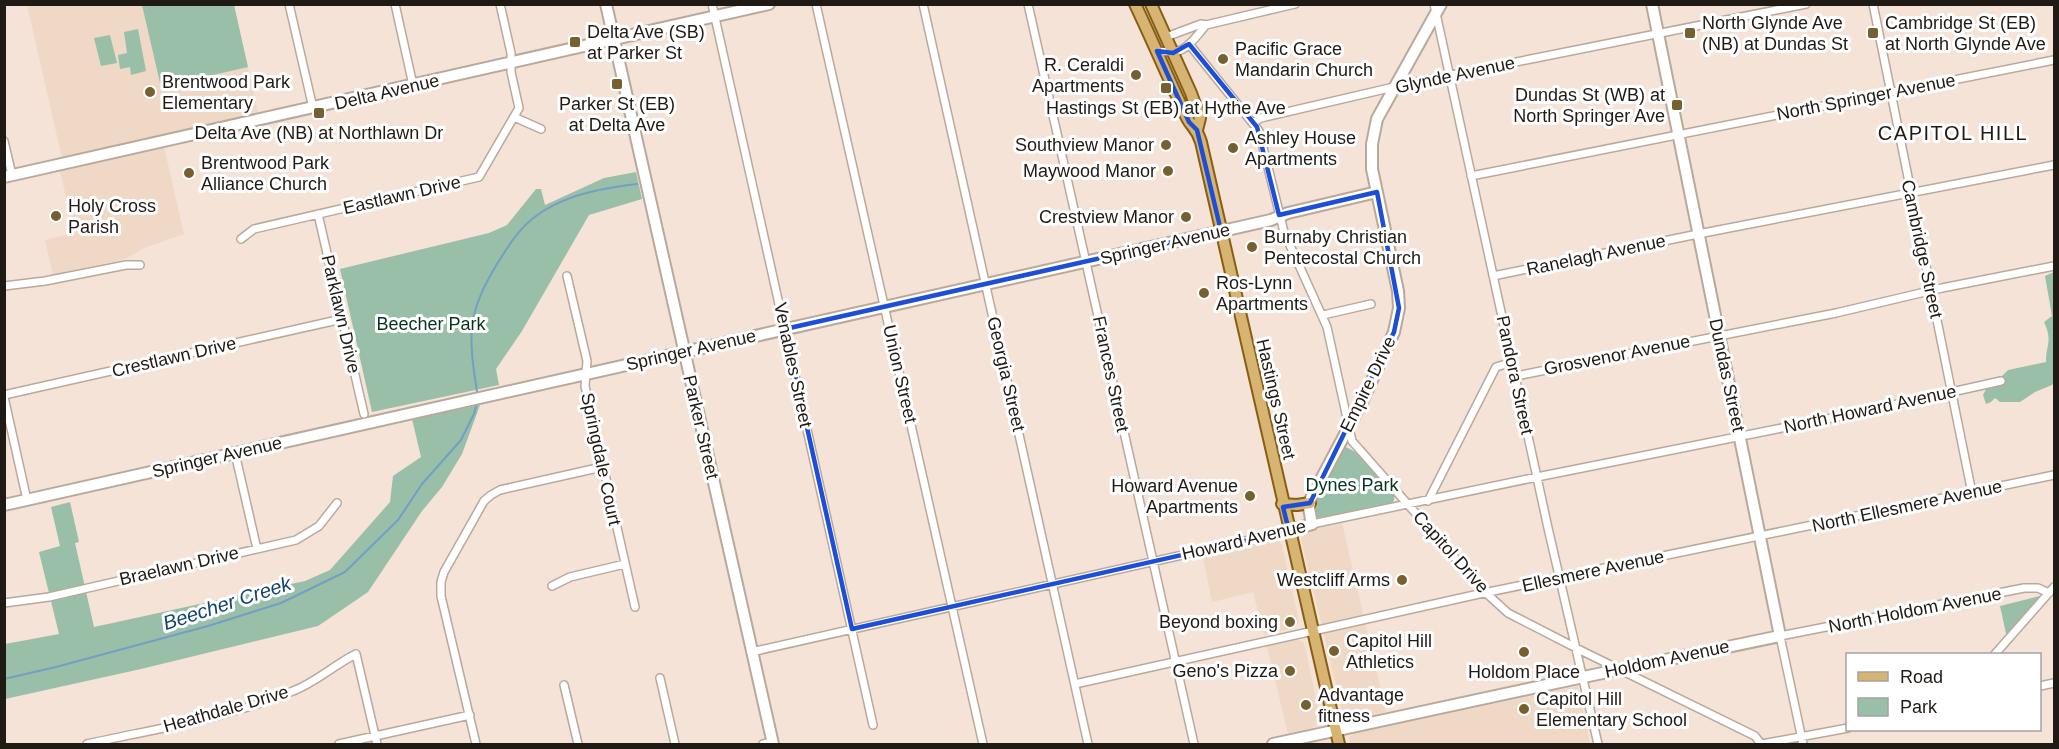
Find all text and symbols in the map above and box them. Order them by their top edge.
place label: North Glynde Ave (NB) at Dundas St [1702,13,1848,54]
place label: Cambridge St (EB) at North Glynde Ave [1885,13,2046,54]
place label: Delta Ave (SB) at Parker St [587,22,705,63]
marker: North Glynde Ave (NB) at Dundas St [1683,26,1697,40]
marker: Cambridge St (EB) at North Glynde Ave [1866,26,1880,40]
marker: Delta Ave (SB) at Parker St [568,35,582,49]
place label: Pacific Grace Mandarin Church [1235,39,1373,80]
marker: Pacific Grace Mandarin Church [1216,52,1230,66]
street label: Glynde Avenue [1393,53,1517,97]
place label: R. Ceraldi Apartments [1032,55,1124,96]
marker: R. Ceraldi Apartments [1129,68,1143,82]
street label: Delta Avenue [333,70,441,114]
street label: North Springer Avenue [1775,70,1957,124]
place label: Brentwood Park Elementary [162,72,291,113]
marker: Parker St (EB) at Delta Ave [610,77,624,91]
marker: Hastings St (EB) at Hythe Ave [1159,81,1173,95]
marker: Brentwood Park Elementary [143,85,157,99]
place label: Dundas St (WB) at North Springer Ave [1513,85,1665,126]
place label: Parker St (EB) at Delta Ave [559,94,675,135]
place label: Hastings St (EB) at Hythe Ave [1046,98,1286,118]
marker: Dundas St (WB) at North Springer Ave [1670,98,1684,112]
marker: Delta Ave (NB) at Northlawn Dr [312,106,326,120]
district label: CAPITOL HILL [1878,122,2028,144]
place label: Delta Ave (NB) at Northlawn Dr [195,123,443,143]
place label: Ashley House Apartments [1245,128,1356,169]
place label: Southview Manor [1015,135,1154,155]
marker: Southview Manor [1159,138,1173,152]
marker: Ashley House Apartments [1226,141,1240,155]
place label: Brentwood Park Alliance Church [201,153,330,194]
place label: Maywood Manor [1023,161,1156,181]
marker: Maywood Manor [1161,164,1175,178]
marker: Brentwood Park Alliance Church [182,166,196,180]
street label: Eastlawn Drive [341,172,463,218]
street label: Cambridge Street [1898,178,1946,320]
place label: Holy Cross Parish [68,196,156,237]
place label: Crestview Manor [1039,207,1174,227]
marker: Holy Cross Parish [49,209,63,223]
marker: Crestview Manor [1179,210,1193,224]
street label: Springer Avenue [1098,219,1232,269]
place label: Burnaby Christian Pentecostal Church [1264,227,1421,268]
street label: Ranelagh Avenue [1525,230,1667,280]
marker: Burnaby Christian Pentecostal Church [1245,240,1259,254]
street label: Parklawn Drive [318,253,364,375]
place label: Ros-Lynn Apartments [1216,273,1308,314]
marker: Ros-Lynn Apartments [1197,286,1211,300]
street label: Venables Street [770,301,816,429]
park label: Beecher Park [376,314,487,334]
street label: Frances Street [1089,314,1133,434]
street label: Pandora Street [1493,314,1537,436]
street label: Georgia Street [983,315,1029,433]
street label: Dundas Street [1705,317,1749,433]
street label: Union Street [879,323,921,425]
street label: Springer Avenue [624,325,758,375]
street label: Grosvenor Avenue [1542,331,1692,379]
street label: Crestlawn Drive [110,333,238,381]
street label: Empire Drive [1336,333,1400,435]
street label: Hastings Street [1252,337,1300,461]
street label: Parker Street [679,373,723,481]
street label: North Howard Avenue [1782,381,1958,437]
street label: Springdale Court [577,391,625,527]
street label: Springer Avenue [150,432,284,482]
park label: Dynes Park [1305,475,1400,495]
place label: Howard Avenue Apartments [1111,476,1238,517]
street label: North Ellesmere Avenue [1810,476,2004,536]
marker: Howard Avenue Apartments [1243,489,1257,503]
street label: Capitol Drive [1409,507,1493,597]
street label: Howard Avenue [1180,516,1308,564]
street label: Braelawn Drive [117,543,241,589]
street label: Ellesmere Avenue [1520,546,1666,596]
place label: Westcliff Arms [1277,570,1390,590]
water label: Beecher Creek [160,572,295,634]
marker: Westcliff Arms [1395,573,1409,587]
street label: North Holdom Avenue [1827,583,2003,637]
place label: Beyond boxing [1159,612,1278,632]
marker: Beyond boxing [1283,615,1297,629]
place label: Capitol Hill Athletics [1346,631,1432,672]
street label: Holdom Avenue [1603,636,1731,682]
marker: Capitol Hill Athletics [1327,644,1341,658]
marker: Holdom Place [1517,645,1531,659]
legend [1846,653,2041,731]
place label: Geno's Pizza [1173,661,1279,681]
place label: Holdom Place [1468,662,1580,682]
marker: Geno's Pizza [1283,664,1297,678]
text: Road [1900,667,1943,687]
street label: Heathdale Drive [161,682,291,736]
place label: Advantage fitness [1318,685,1404,726]
place label: Capitol Hill Elementary School [1536,689,1687,730]
text: Park [1900,697,1938,717]
marker: Advantage fitness [1299,698,1313,712]
marker: Capitol Hill Elementary School [1517,702,1531,716]

